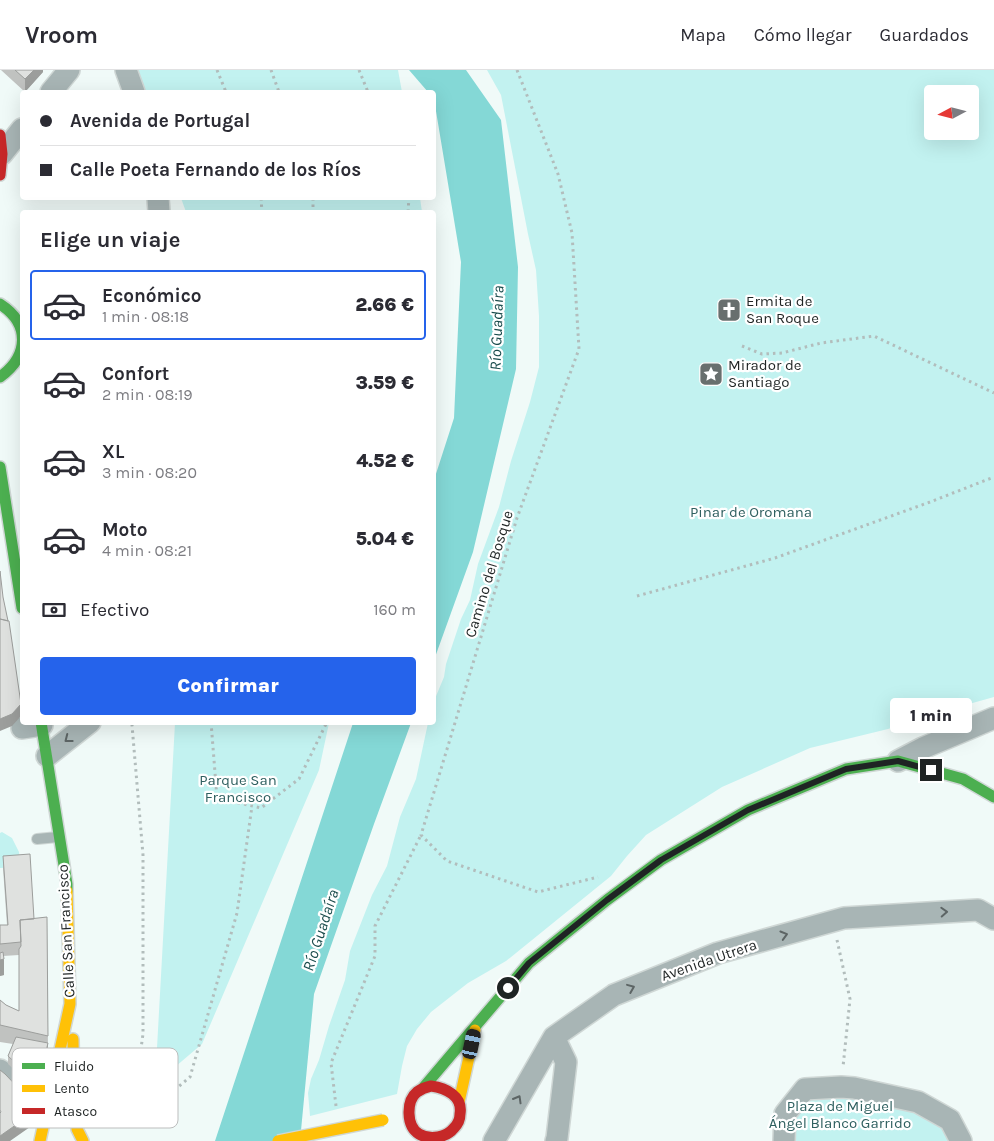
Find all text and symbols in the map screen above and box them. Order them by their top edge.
text: Vroom [25,21,98,49]
text: Mapa [680,24,726,46]
text: Cómo llegar [754,24,852,46]
text: Guardados [880,24,969,46]
north arrow [924,85,979,140]
map controls [924,85,979,140]
text: Avenida de Portugal [70,110,250,132]
text: Calle Poeta Fernando de los Ríos [70,159,361,181]
text: Elige un viaje [40,227,180,253]
icon: car [42,283,87,328]
text: Económico [102,285,202,307]
water label: Río Guadaíra [486,285,507,371]
place label: Ermita de San Roque [746,292,819,327]
text: 2.66 € [355,294,414,316]
church icon: Ermita de San Roque [716,297,742,323]
text: 1 min · 08:18 [102,307,189,326]
place label: Mirador de Santiago [728,356,802,391]
icon: car [42,361,87,406]
place icon: Mirador de Santiago [698,361,724,387]
text: Confort [102,363,169,385]
text: 3.59 € [356,372,414,394]
text: 2 min · 08:19 [102,385,193,404]
icon: car [42,439,87,484]
text: XL [102,441,124,463]
text: 4.52 € [356,450,414,472]
text: 3 min · 08:20 [102,463,197,482]
park label: Pinar de Oromana [690,503,812,521]
street label: Camino del Bosque [461,508,517,640]
icon: car [42,517,87,562]
text: Moto [102,519,148,541]
text: 5.04 € [355,528,414,550]
text: 4 min · 08:21 [102,541,192,560]
icon: cash [40,596,68,624]
text: Efectivo [80,599,149,621]
text: 160 m [373,600,416,619]
button: Confirmar [40,657,416,715]
callout: 1 min [890,698,972,732]
text: 1 min [910,706,952,725]
one-way arrow [65,734,74,742]
route end [920,759,942,781]
park label: Parque San Francisco [199,771,277,806]
street label: Calle San Francisco [54,864,78,998]
water label: Río Guadaíra [298,887,343,973]
one-way arrow [940,907,948,918]
one-way arrow [780,930,788,941]
street label: Avenida Utrera [659,935,759,985]
route start [497,977,519,999]
one-way arrow [626,984,635,995]
car [461,1028,482,1060]
legend [12,1048,178,1128]
text: Fluido [54,1058,94,1075]
text: Lento [54,1080,89,1097]
one-way arrow [512,1095,522,1104]
park label: Plaza de Miguel Ángel Blanco Garrido [769,1097,911,1132]
text: Atasco [54,1103,97,1120]

